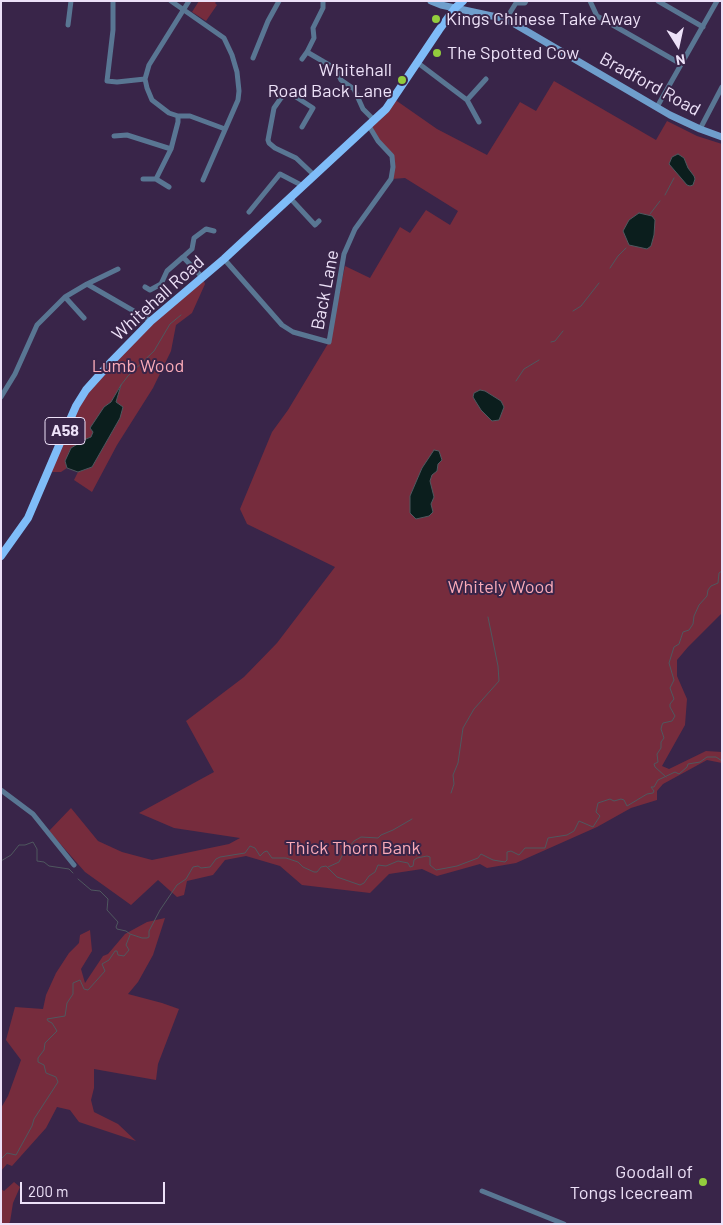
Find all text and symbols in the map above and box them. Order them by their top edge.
place label: Kings Chinese Take Away [446,8,641,30]
marker: Kings Chinese Take Away [430,13,442,25]
north arrow [653,20,703,70]
place label: The Spotted Cow [447,42,579,64]
marker: The Spotted Cow [431,47,443,59]
street label: Bradford Road [596,47,704,121]
text: N [675,51,687,69]
place label: Whitehall Road Back Lane [268,59,392,102]
marker: Whitehall Road Back Lane [396,74,408,86]
street label: Back Lane [307,248,343,332]
street label: Whitehall Road [107,251,209,345]
park label: Lumb Wood [92,355,184,377]
road number: A58 [45,418,85,444]
park label: Whitely Wood [448,576,554,598]
park label: Thick Thorn Bank [285,837,421,859]
place label: Goodall of Tongs Icecream [570,1161,693,1204]
scale bar [22,1172,168,1204]
marker: Goodall of Tongs Icecream [697,1176,709,1188]
text: 200 m [28,1182,68,1200]

